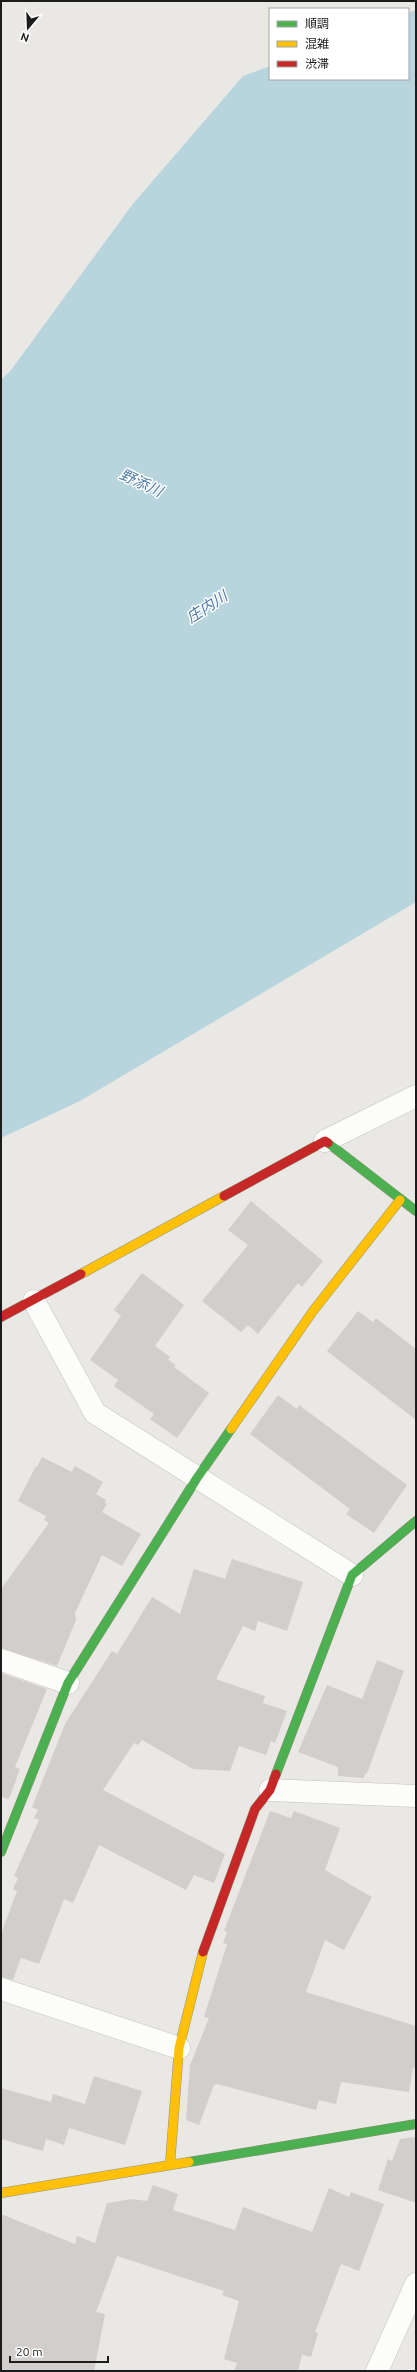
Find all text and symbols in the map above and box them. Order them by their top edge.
north arrow [8,8,48,48]
legend [269,8,409,80]
text: 順調 [305,17,329,30]
text: N [19,30,31,44]
text: 混雑 [305,37,329,50]
text: 渋滞 [305,57,329,70]
water label: 野添川 [117,465,167,501]
water label: 庄内川 [183,586,232,626]
scale bar [10,2338,108,2364]
text: 20 m [16,2345,43,2358]

